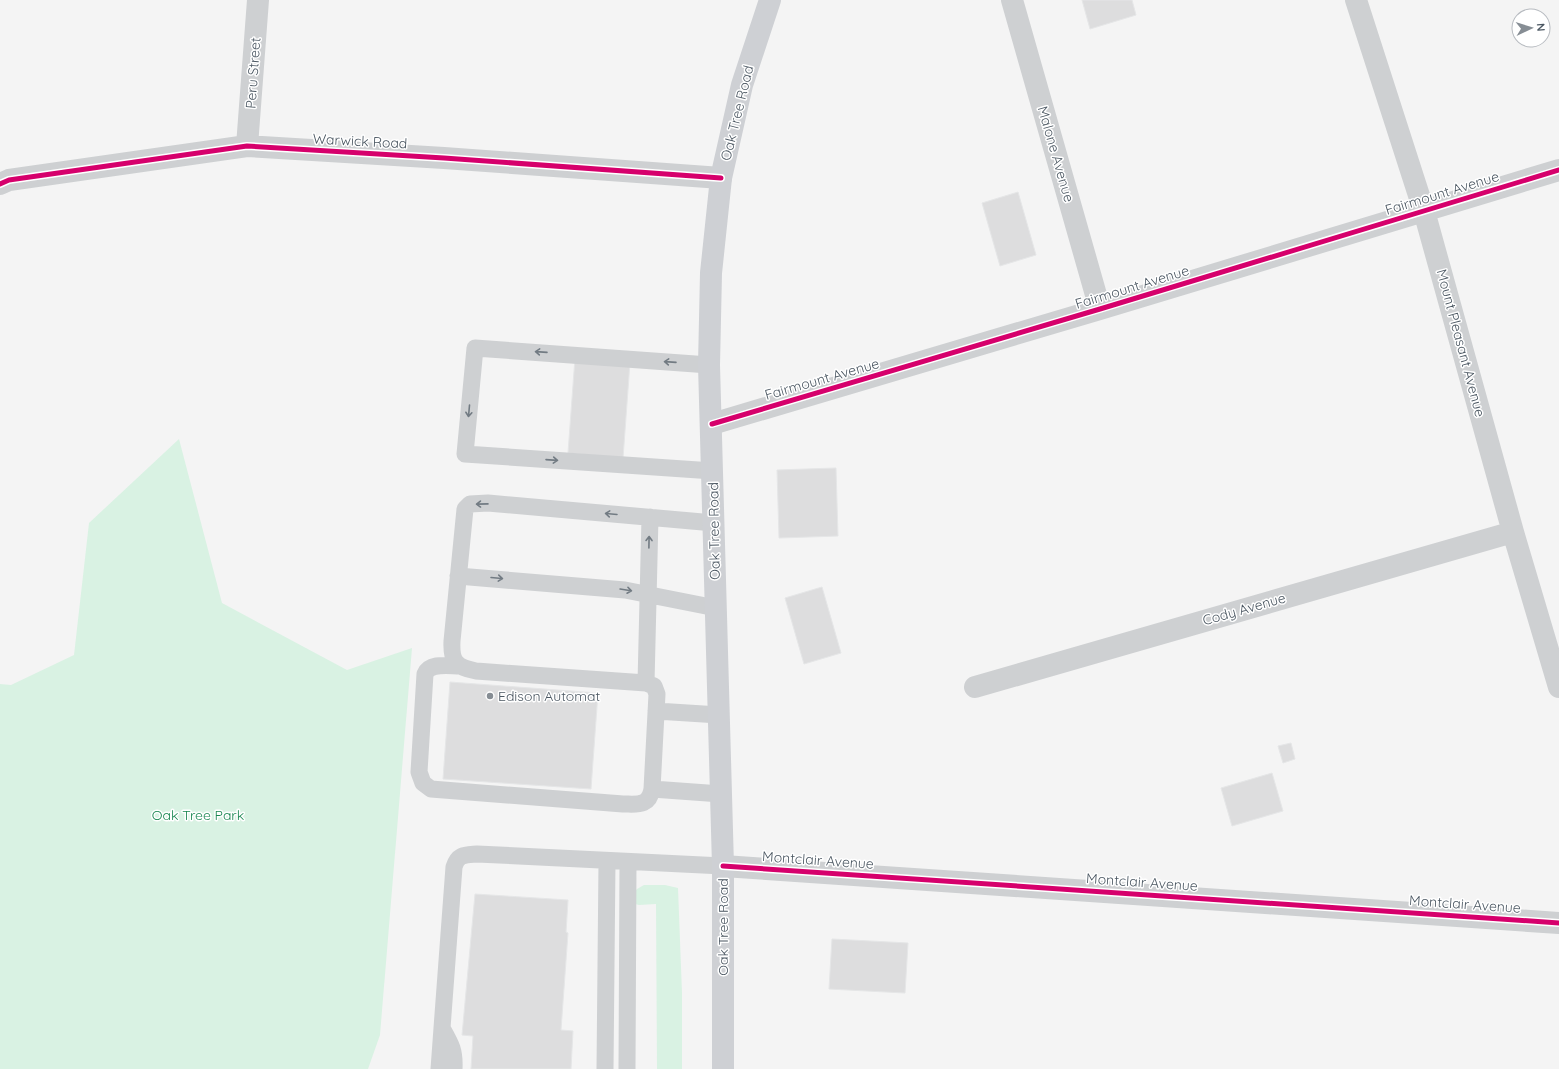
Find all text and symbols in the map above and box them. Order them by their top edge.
north arrow [1511,8,1551,48]
text: N [1534,23,1548,32]
street label: Peru Street [242,36,264,109]
street label: Oak Tree Road [716,63,758,163]
street label: Malone Avenue [1034,104,1078,204]
street label: Warwick Road [312,130,408,152]
street label: Fairmount Avenue [1383,167,1501,219]
street label: Fairmount Avenue [1073,261,1191,313]
street label: Mount Pleasant Avenue [1433,267,1489,419]
one-way arrow [535,349,548,356]
street label: Fairmount Avenue [763,354,881,404]
one-way arrow [664,359,677,366]
one-way arrow [465,404,473,417]
one-way arrow [545,457,558,464]
street label: Oak Tree Road [704,482,724,580]
one-way arrow [475,500,488,508]
one-way arrow [605,510,618,518]
one-way arrow [646,536,653,549]
one-way arrow [490,575,503,582]
one-way arrow [619,586,632,594]
street label: Cody Avenue [1200,589,1288,629]
place label: Edison Automat [498,687,601,705]
marker: Edison Automat [485,691,495,701]
park label: Oak Tree Park [152,806,244,824]
street label: Montclair Avenue [762,847,874,873]
street label: Montclair Avenue [1086,869,1198,895]
street label: Oak Tree Road [714,878,732,976]
street label: Montclair Avenue [1409,891,1521,917]

